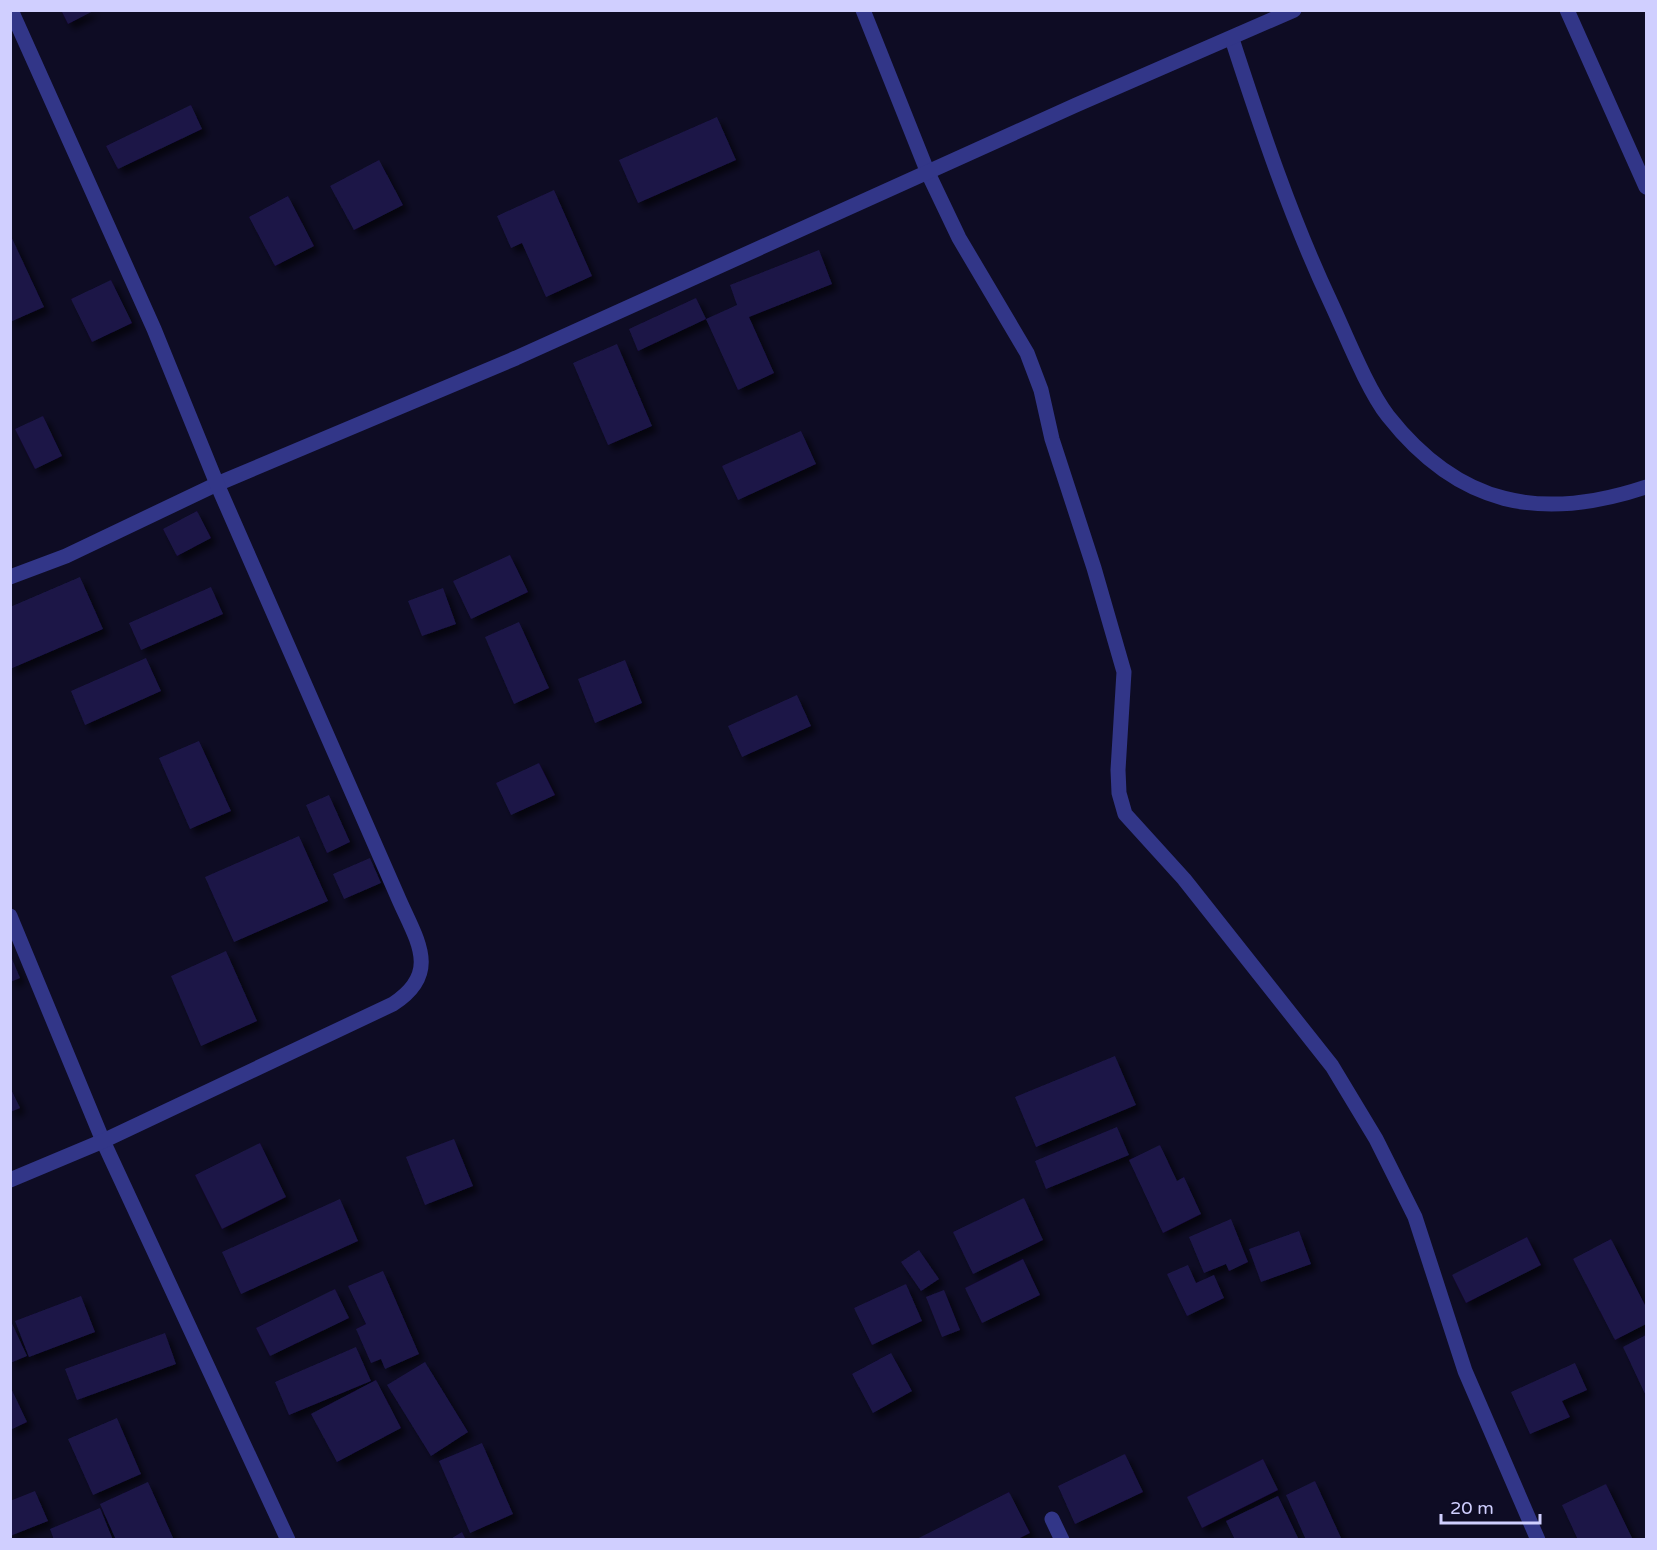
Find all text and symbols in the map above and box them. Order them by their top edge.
scale bar [1441,1487,1540,1525]
text: 20 m [1450,1497,1494,1519]

